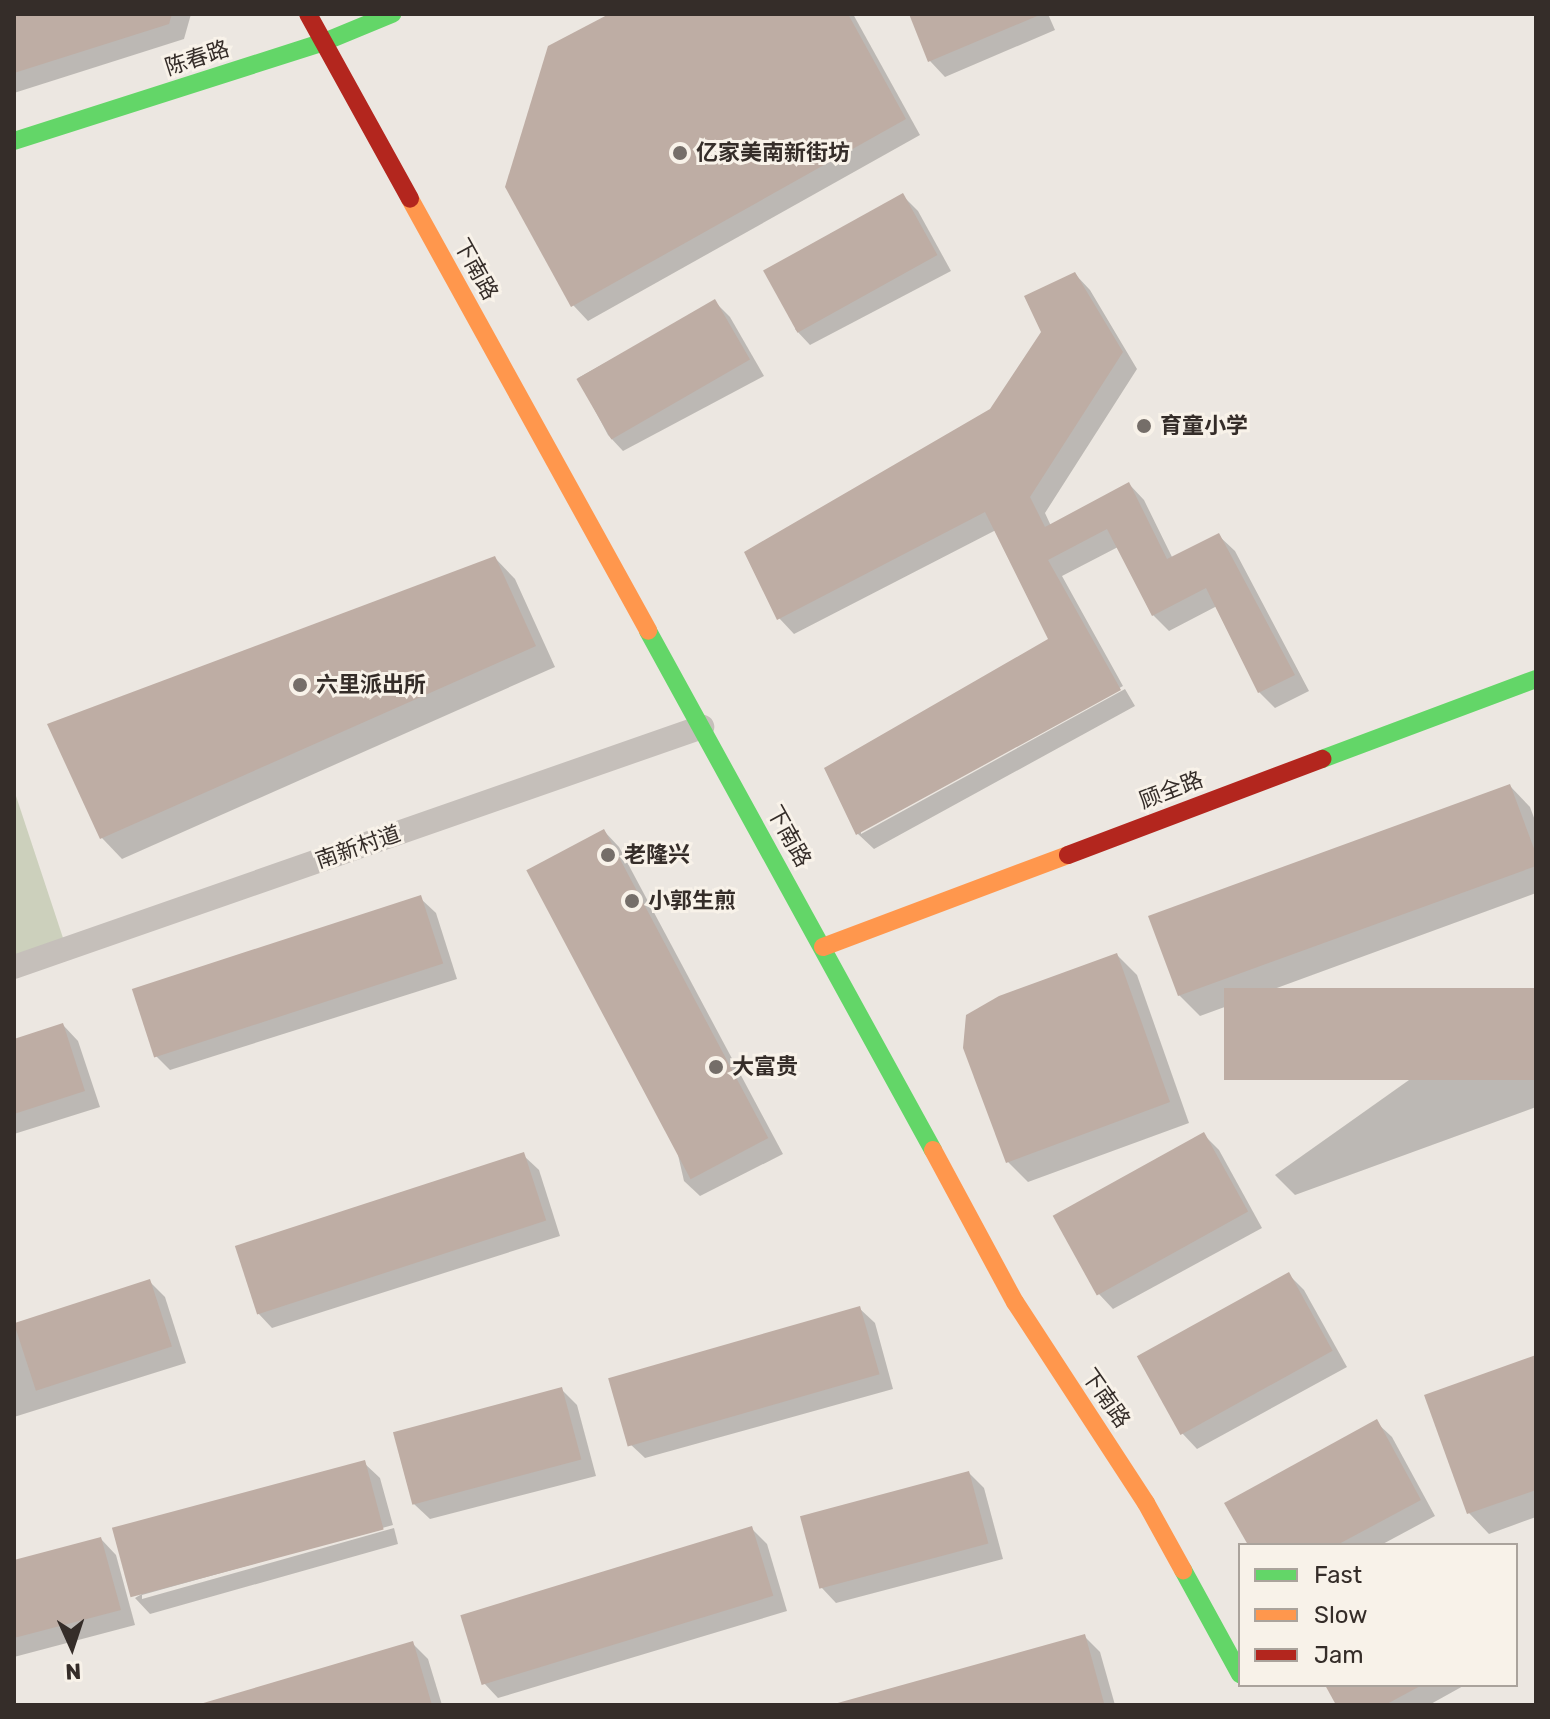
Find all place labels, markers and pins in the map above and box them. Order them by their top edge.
place label: 亿家美南新街坊 [696,140,850,166]
marker: 亿家美南新街坊 [671,144,689,162]
place label: 育童小学 [1160,413,1248,439]
marker: 育童小学 [1135,417,1153,435]
place label: 六里派出所 [316,672,426,698]
marker: 六里派出所 [291,676,309,694]
place label: 老隆兴 [624,842,690,868]
marker: 老隆兴 [599,846,617,864]
place label: 小郭生煎 [648,888,736,914]
marker: 小郭生煎 [623,892,641,910]
place label: 大富贵 [732,1054,798,1080]
marker: 大富贵 [707,1058,725,1076]

